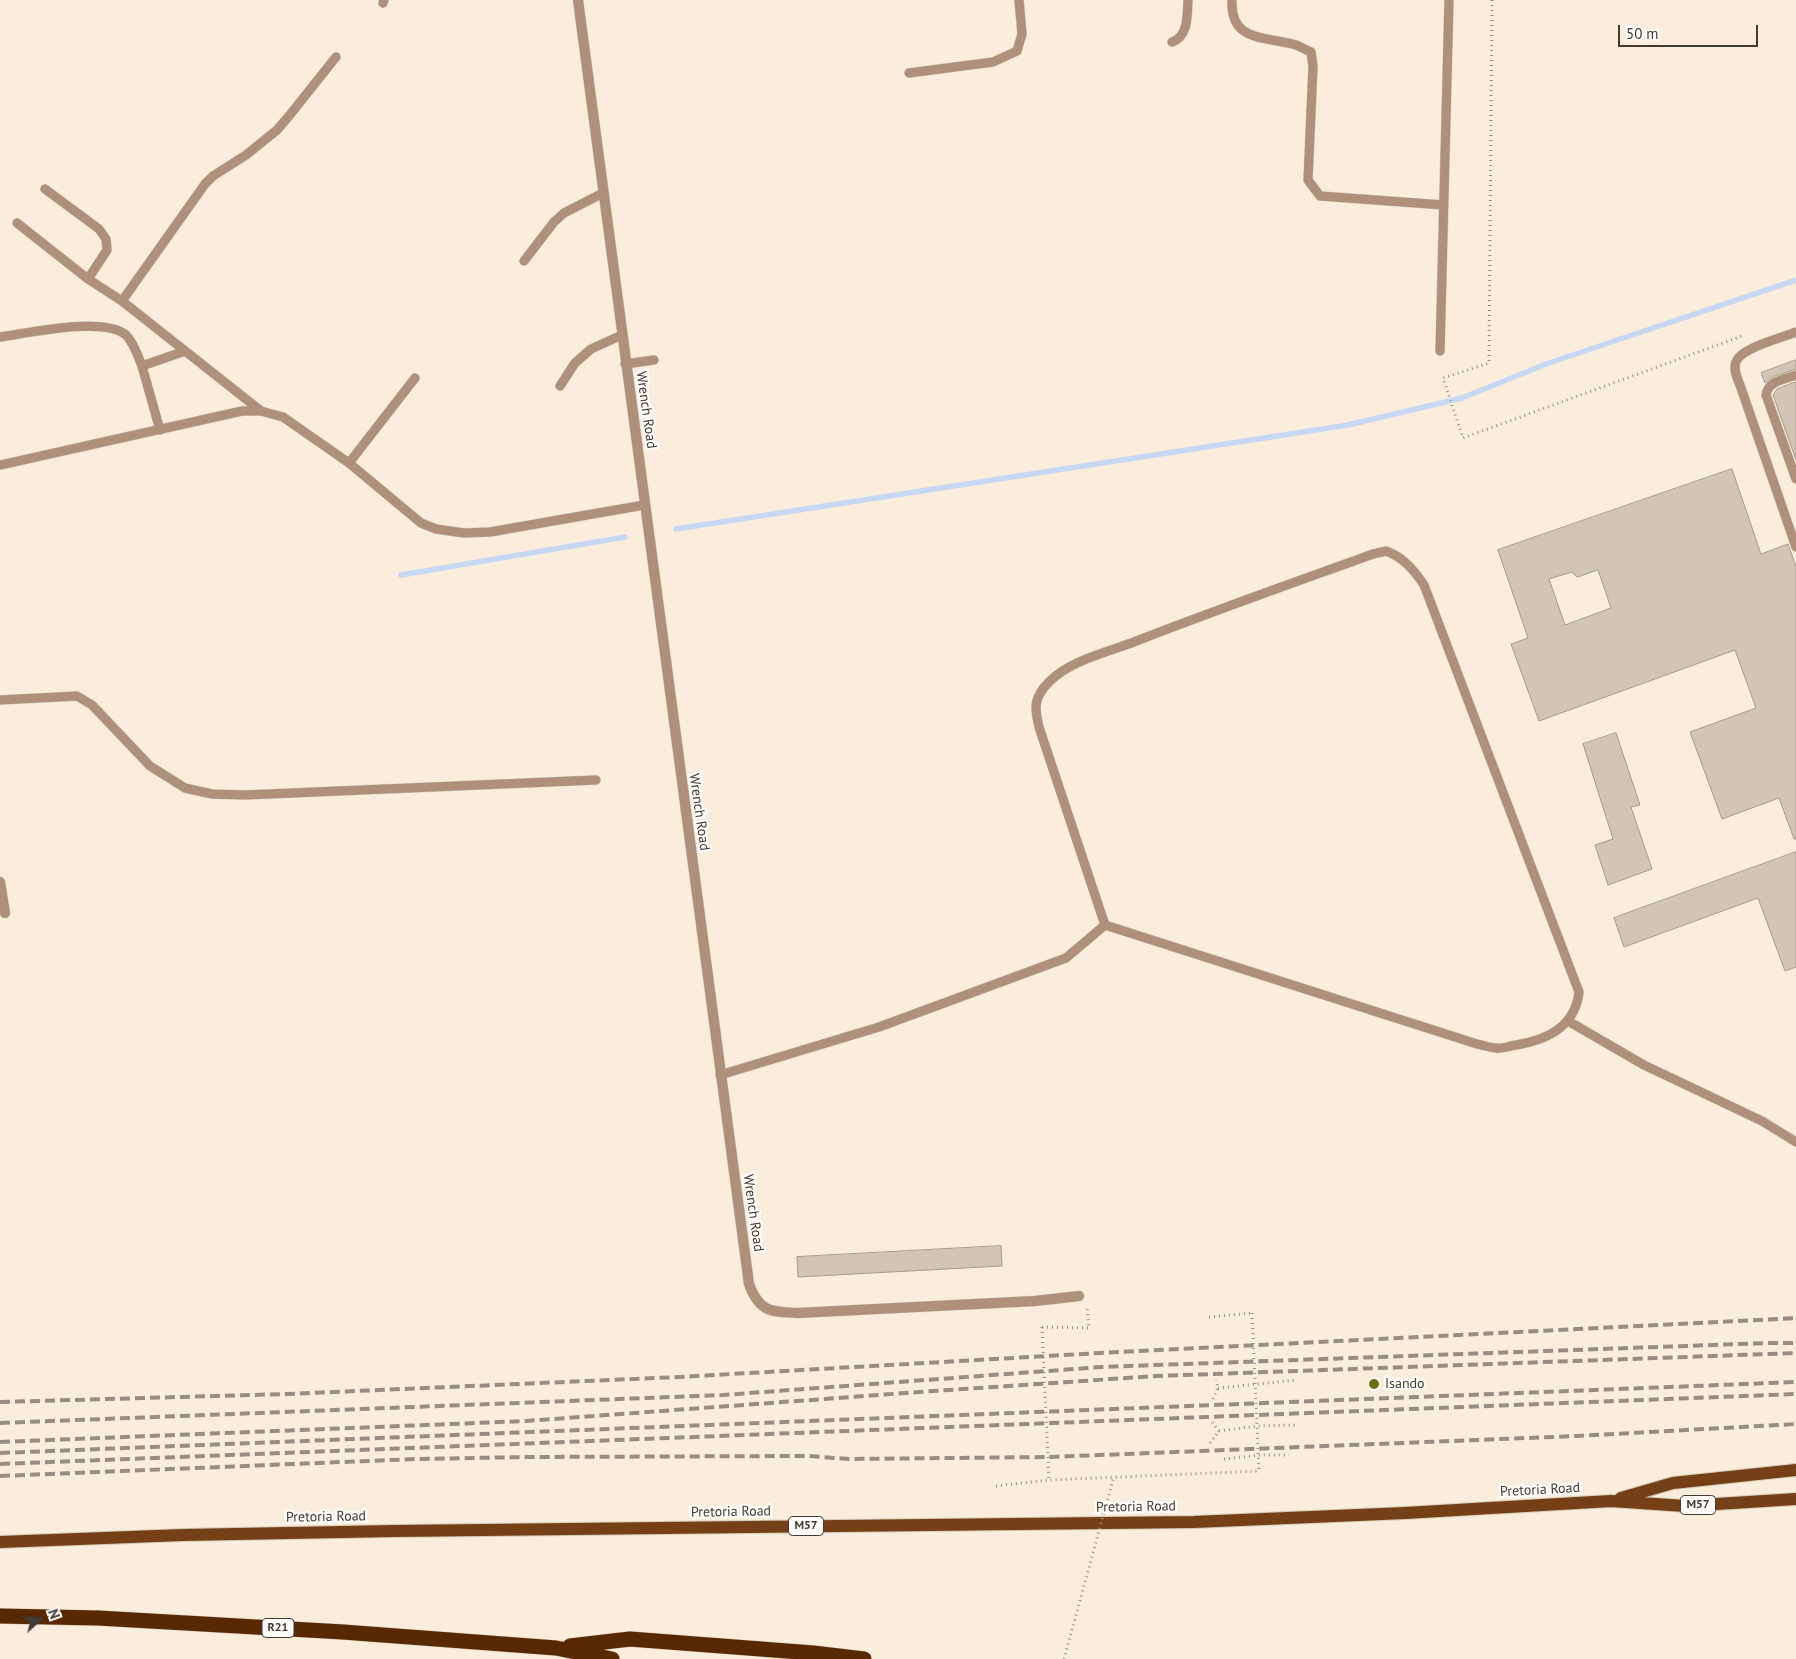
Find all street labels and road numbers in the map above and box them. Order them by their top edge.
street label: Wrench Road [632,370,660,450]
street label: Wrench Road [685,772,713,852]
street label: Wrench Road [739,1173,767,1253]
street label: Pretoria Road [1500,1480,1580,1500]
road number: M57 [1680,1496,1716,1514]
street label: Pretoria Road [1096,1498,1176,1516]
street label: Pretoria Road [691,1503,771,1521]
street label: Pretoria Road [286,1508,366,1526]
road number: M57 [788,1516,824,1535]
road number: R21 [262,1619,294,1638]

